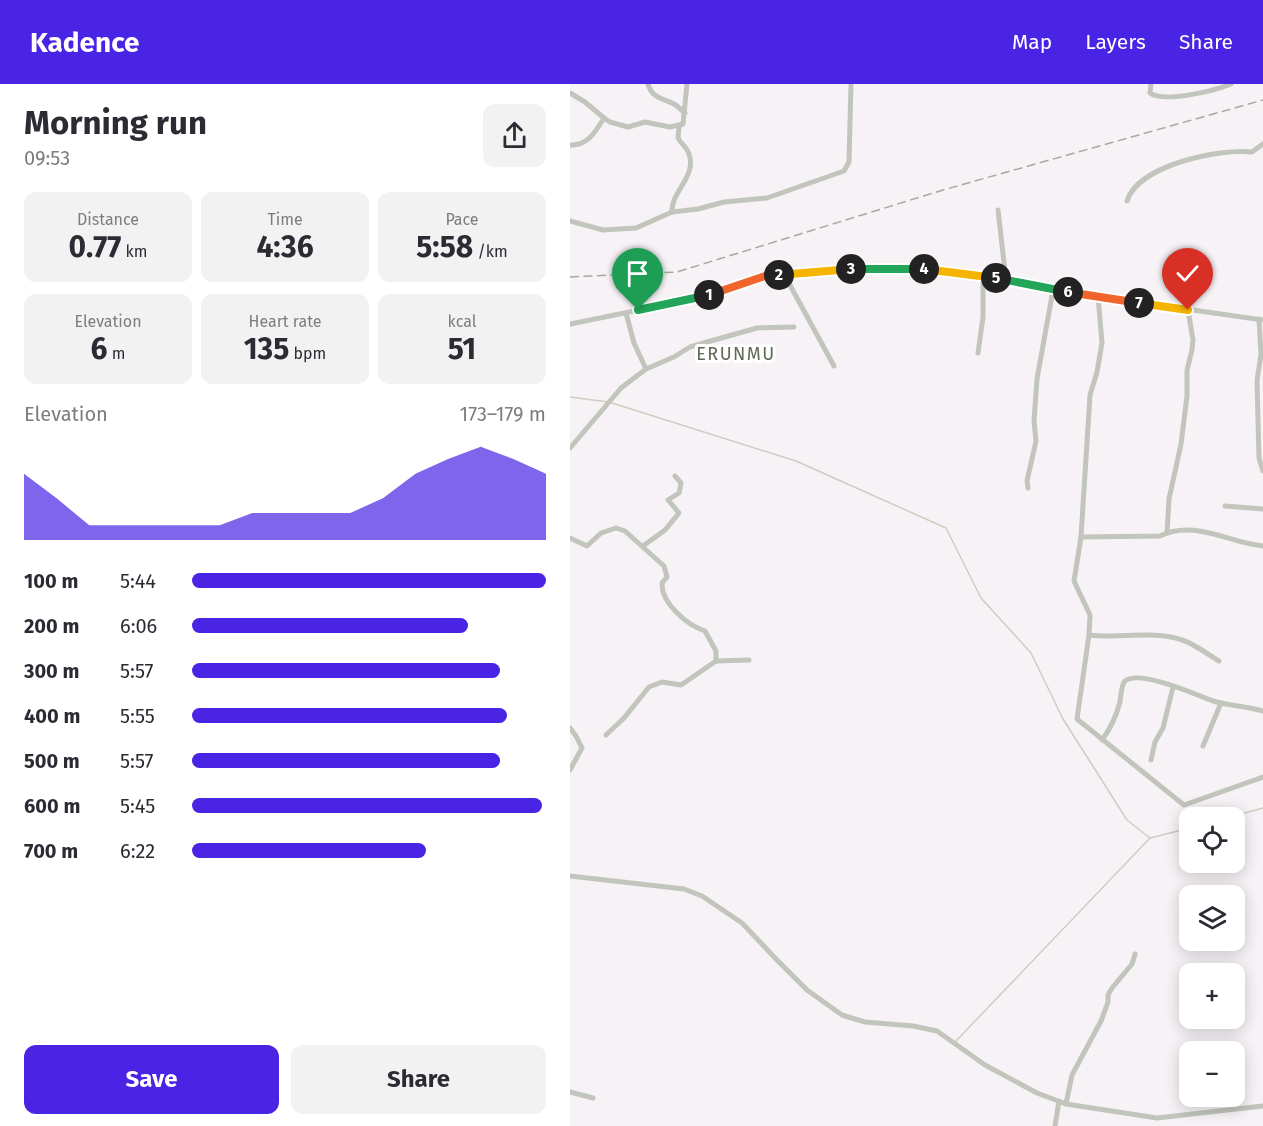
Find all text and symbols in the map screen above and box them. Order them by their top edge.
text: Kadence [30,26,140,59]
text: Map [1012,29,1052,55]
text: Layers [1085,29,1146,55]
text: Share [1179,29,1233,55]
text: Morning run [24,103,207,143]
button: share [483,104,546,167]
text: 09:53 [24,146,70,170]
text: Distance [77,210,139,229]
text: Time [267,210,303,229]
text: Pace [445,210,479,229]
text: 0.77 [69,229,121,265]
text: 4:36 [256,229,314,265]
text: 5:58 [416,229,473,265]
text: km [121,242,148,261]
text: /km [473,242,508,261]
pin [612,248,663,310]
pin [1162,248,1213,310]
pin: 3 [836,254,866,284]
pin: 4 [909,254,939,284]
icon: arrive [621,257,654,290]
icon: check [1171,257,1204,290]
text: 3 [847,259,855,278]
text: 4 [919,259,929,278]
pin: 2 [764,260,794,290]
pin: 5 [981,263,1011,293]
text: 2 [775,265,783,284]
text: 5 [992,268,1000,287]
pin: 6 [1053,277,1083,307]
pin: 1 [694,280,724,310]
text: 6 [1063,282,1073,301]
text: 1 [705,285,713,304]
pin: 7 [1124,288,1154,318]
text: 7 [1135,293,1143,312]
text: Elevation [74,312,142,331]
text: Heart rate [249,312,321,331]
text: kcal [448,312,476,331]
text: 6 [91,331,107,367]
text: 135 [244,331,289,367]
text: 51 [448,331,476,367]
district label: ERUNMU [696,343,776,365]
text: m [107,344,125,363]
text: bpm [289,344,326,363]
text: Elevation [24,402,108,426]
text: 173–179 m [460,402,546,426]
text: 100 m [24,569,78,593]
text: 5:44 [120,569,156,593]
text: 200 m [24,614,79,638]
text: 6:06 [120,614,157,638]
text: 300 m [24,659,79,683]
text: 5:57 [120,659,153,683]
text: 400 m [24,704,80,728]
text: 5:55 [120,704,155,728]
text: 500 m [24,749,80,773]
text: 5:57 [120,749,153,773]
text: 600 m [24,794,80,818]
text: 5:45 [120,794,155,818]
map controls [1179,807,1245,1107]
button: locate [1179,807,1245,873]
text: 700 m [24,839,78,863]
text: 6:22 [120,839,155,863]
button: layers [1179,885,1245,951]
button: + [1179,963,1245,1029]
button: − [1179,1041,1245,1107]
button: Save [24,1045,279,1114]
button: Share [291,1045,546,1114]

